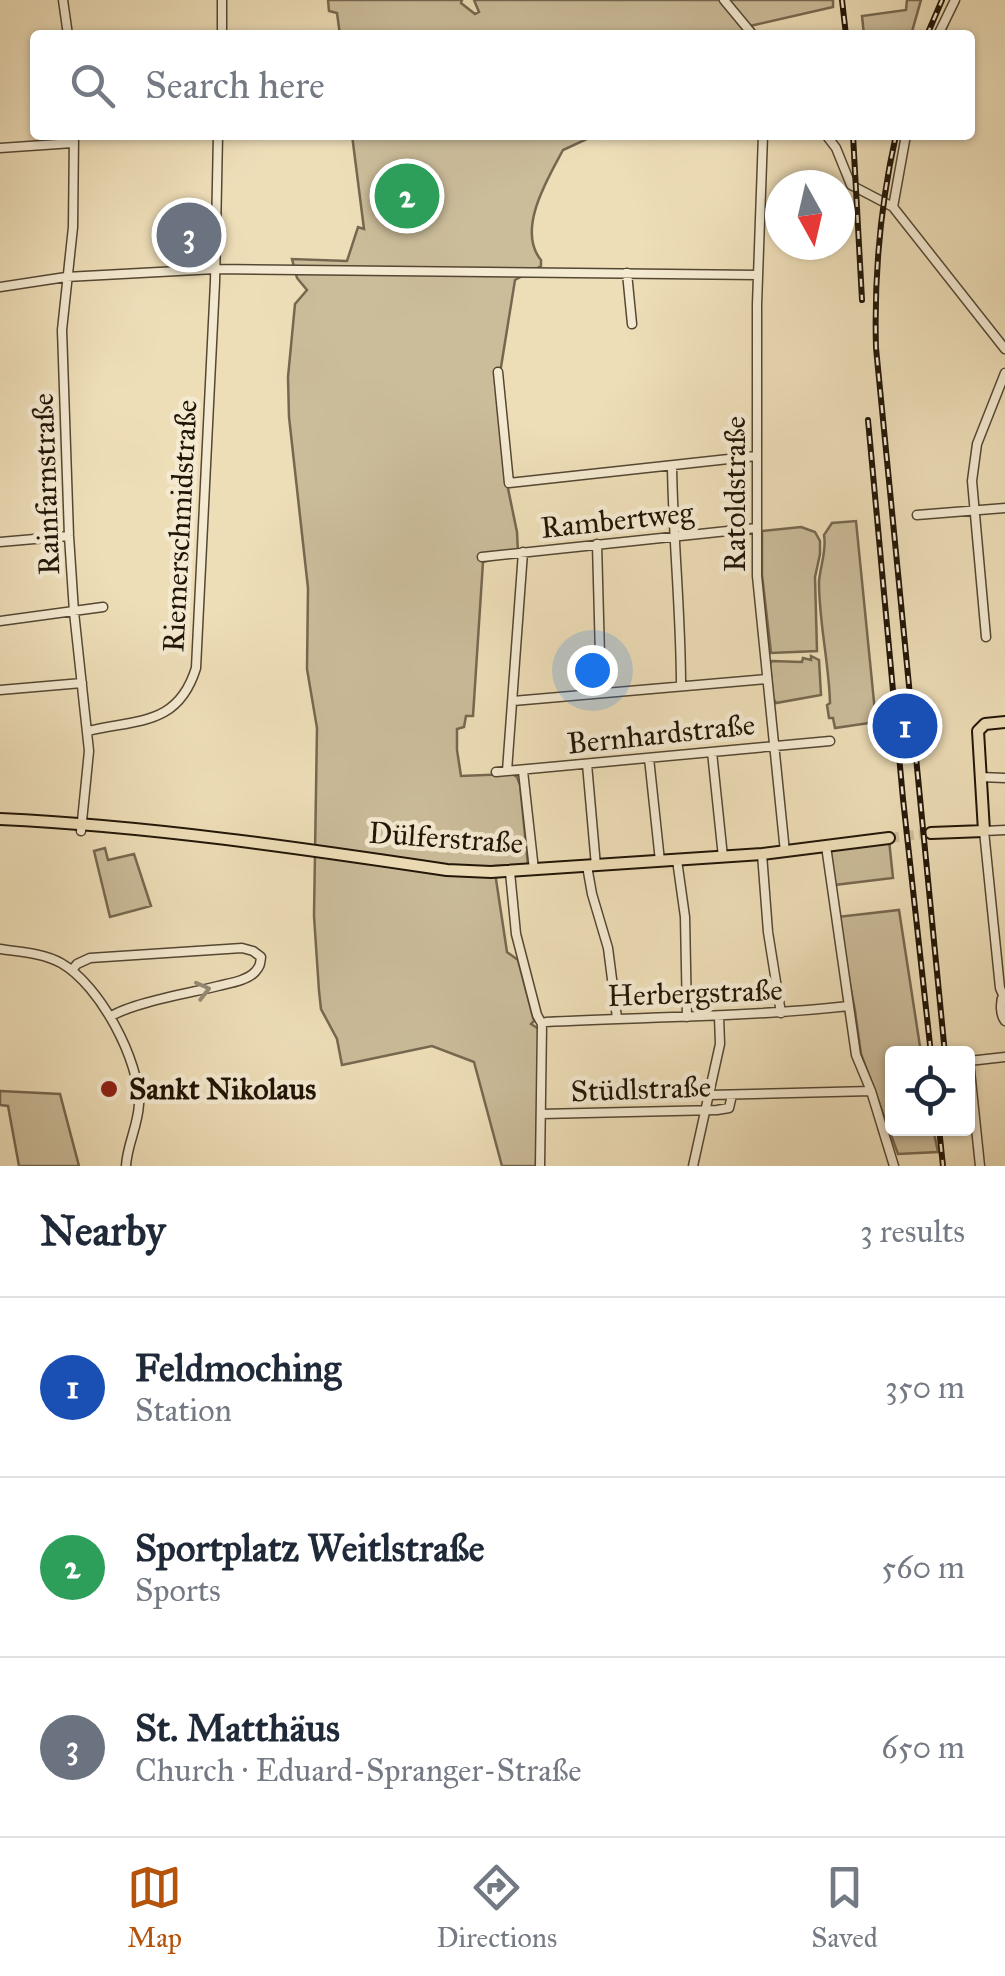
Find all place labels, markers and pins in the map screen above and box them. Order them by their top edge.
pin: 2 [374,158,440,234]
pin: 3 [156,198,222,272]
pin: 1 [872,688,938,764]
place label: Sankt Nikolaus [129,1071,316,1107]
marker: Sankt Nikolaus [98,1078,120,1100]

